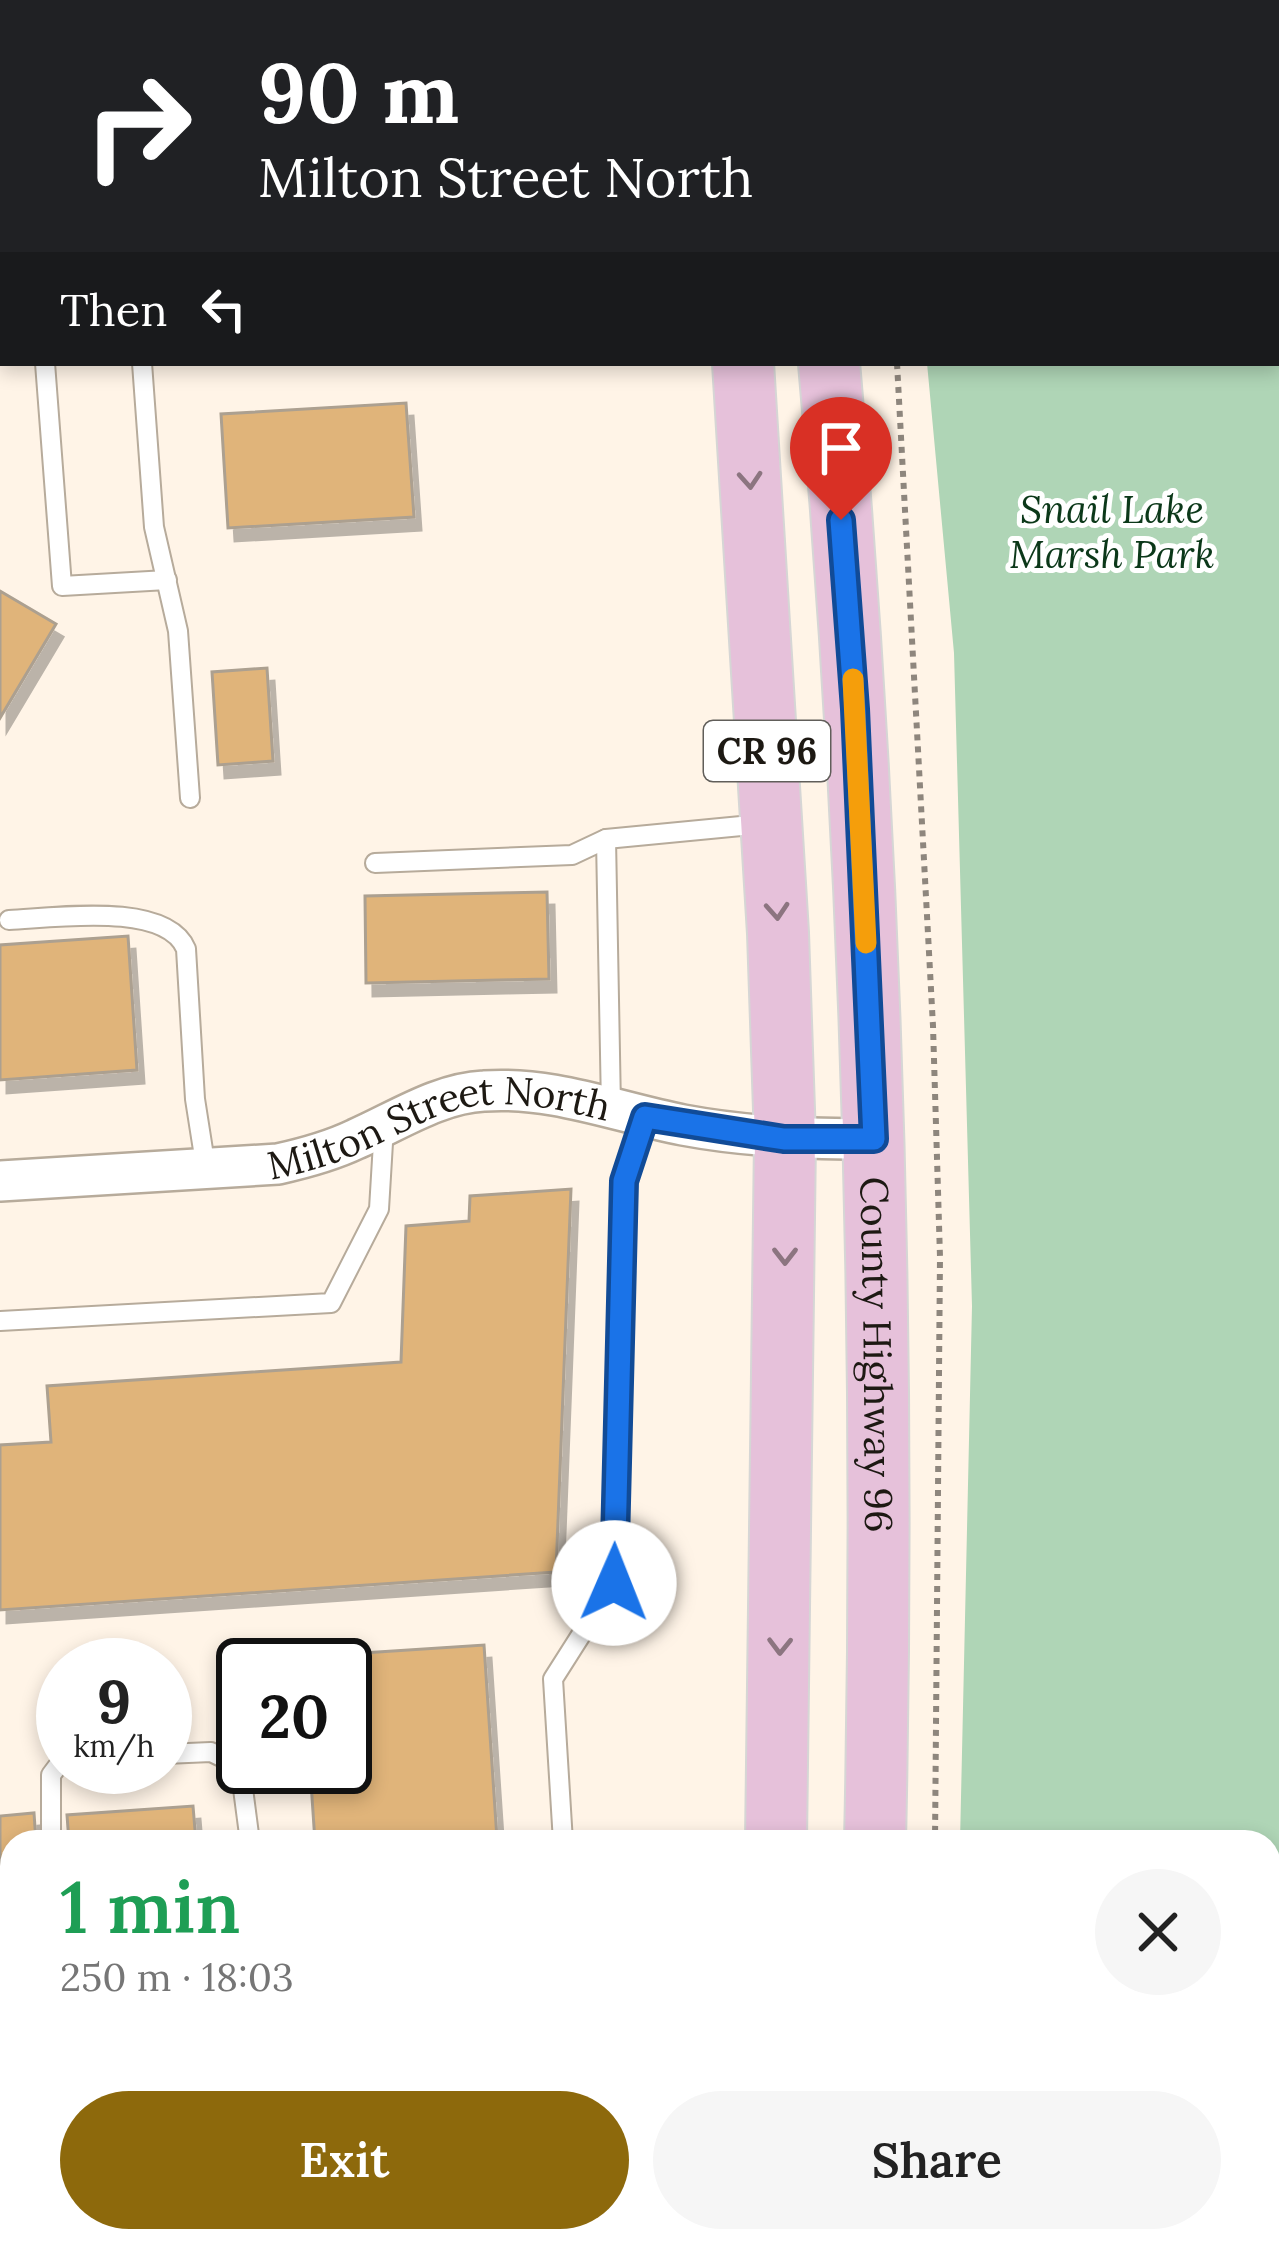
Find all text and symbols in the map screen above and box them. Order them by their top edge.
text: 90 m [258,38,459,146]
icon: right [60,48,216,204]
text: Milton Street North [258,143,753,212]
icon: left [191,276,257,342]
text: Then [60,281,167,338]
pin [790,397,892,520]
icon: arrive [808,415,874,481]
one-way arrow [737,471,763,490]
park label: Snail Lake Marsh Park [1009,484,1215,579]
road number: CR 96 [704,721,830,781]
one-way arrow [763,902,789,921]
street label: Milton Street North [262,1065,616,1191]
street label: County Highway 96 [849,1176,904,1533]
one-way arrow [772,1247,798,1266]
position arrow [551,1520,677,1646]
speed limit sign: 20 [216,1638,372,1794]
one-way arrow [767,1638,793,1656]
text: 9 [97,1663,131,1739]
text: km/h [73,1727,155,1765]
text: 1 min [60,1861,240,1953]
button: close [1095,1869,1221,1995]
text: 250 m · 18:03 [60,1952,294,2002]
button: Exit [60,2091,629,2229]
button: Share [653,2091,1221,2229]

